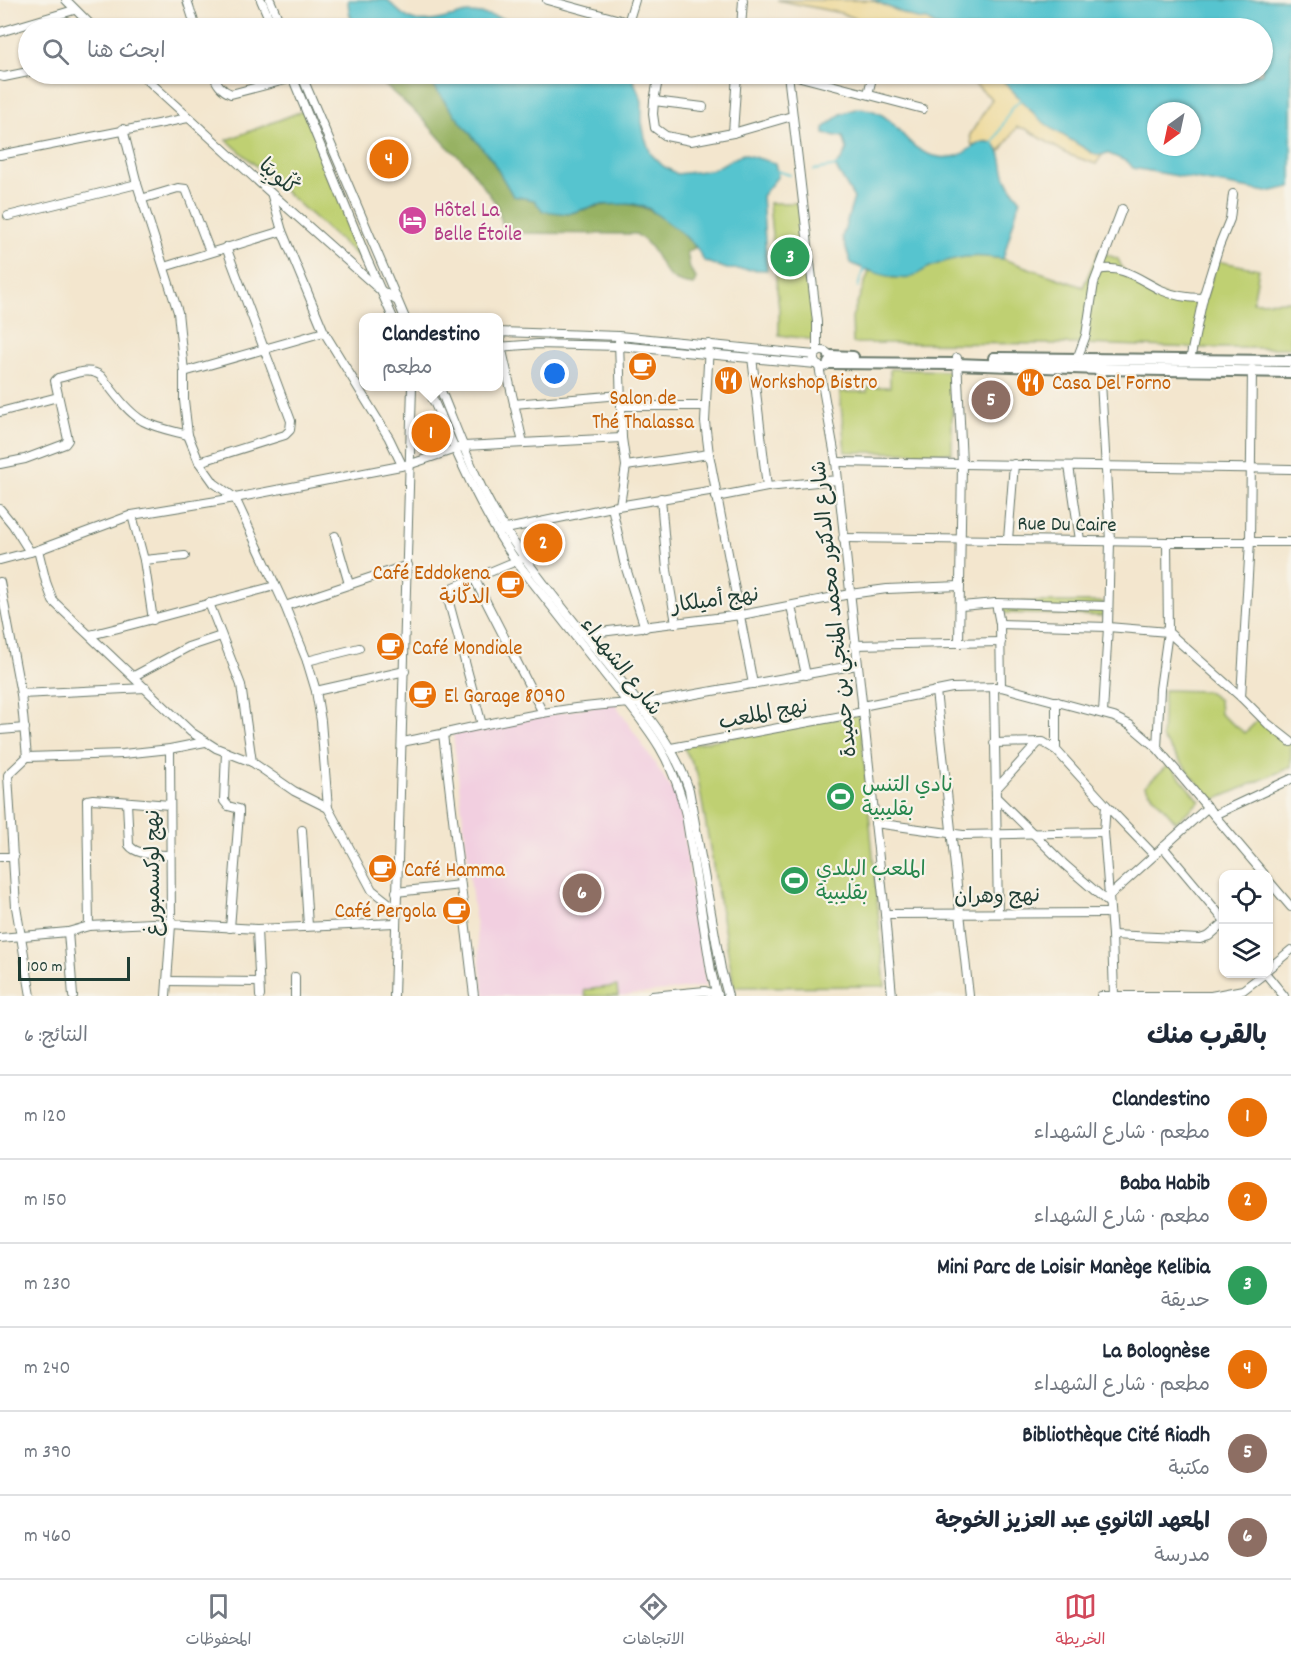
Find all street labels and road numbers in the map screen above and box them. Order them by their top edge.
street label: كْلُوبِيَا [251,150,306,204]
street label: شارع الدكتور محمد المنجي بن حميدة [805,459,867,758]
street label: Rue Du Caire [1017,510,1117,542]
street label: نهج أميلكار [668,581,761,623]
street label: شارع الشهداء [572,612,668,723]
street label: نهج الملعب [716,693,811,739]
street label: نهج لوكسمبورغ [140,810,170,936]
street label: نهج وهران [954,882,1040,914]

